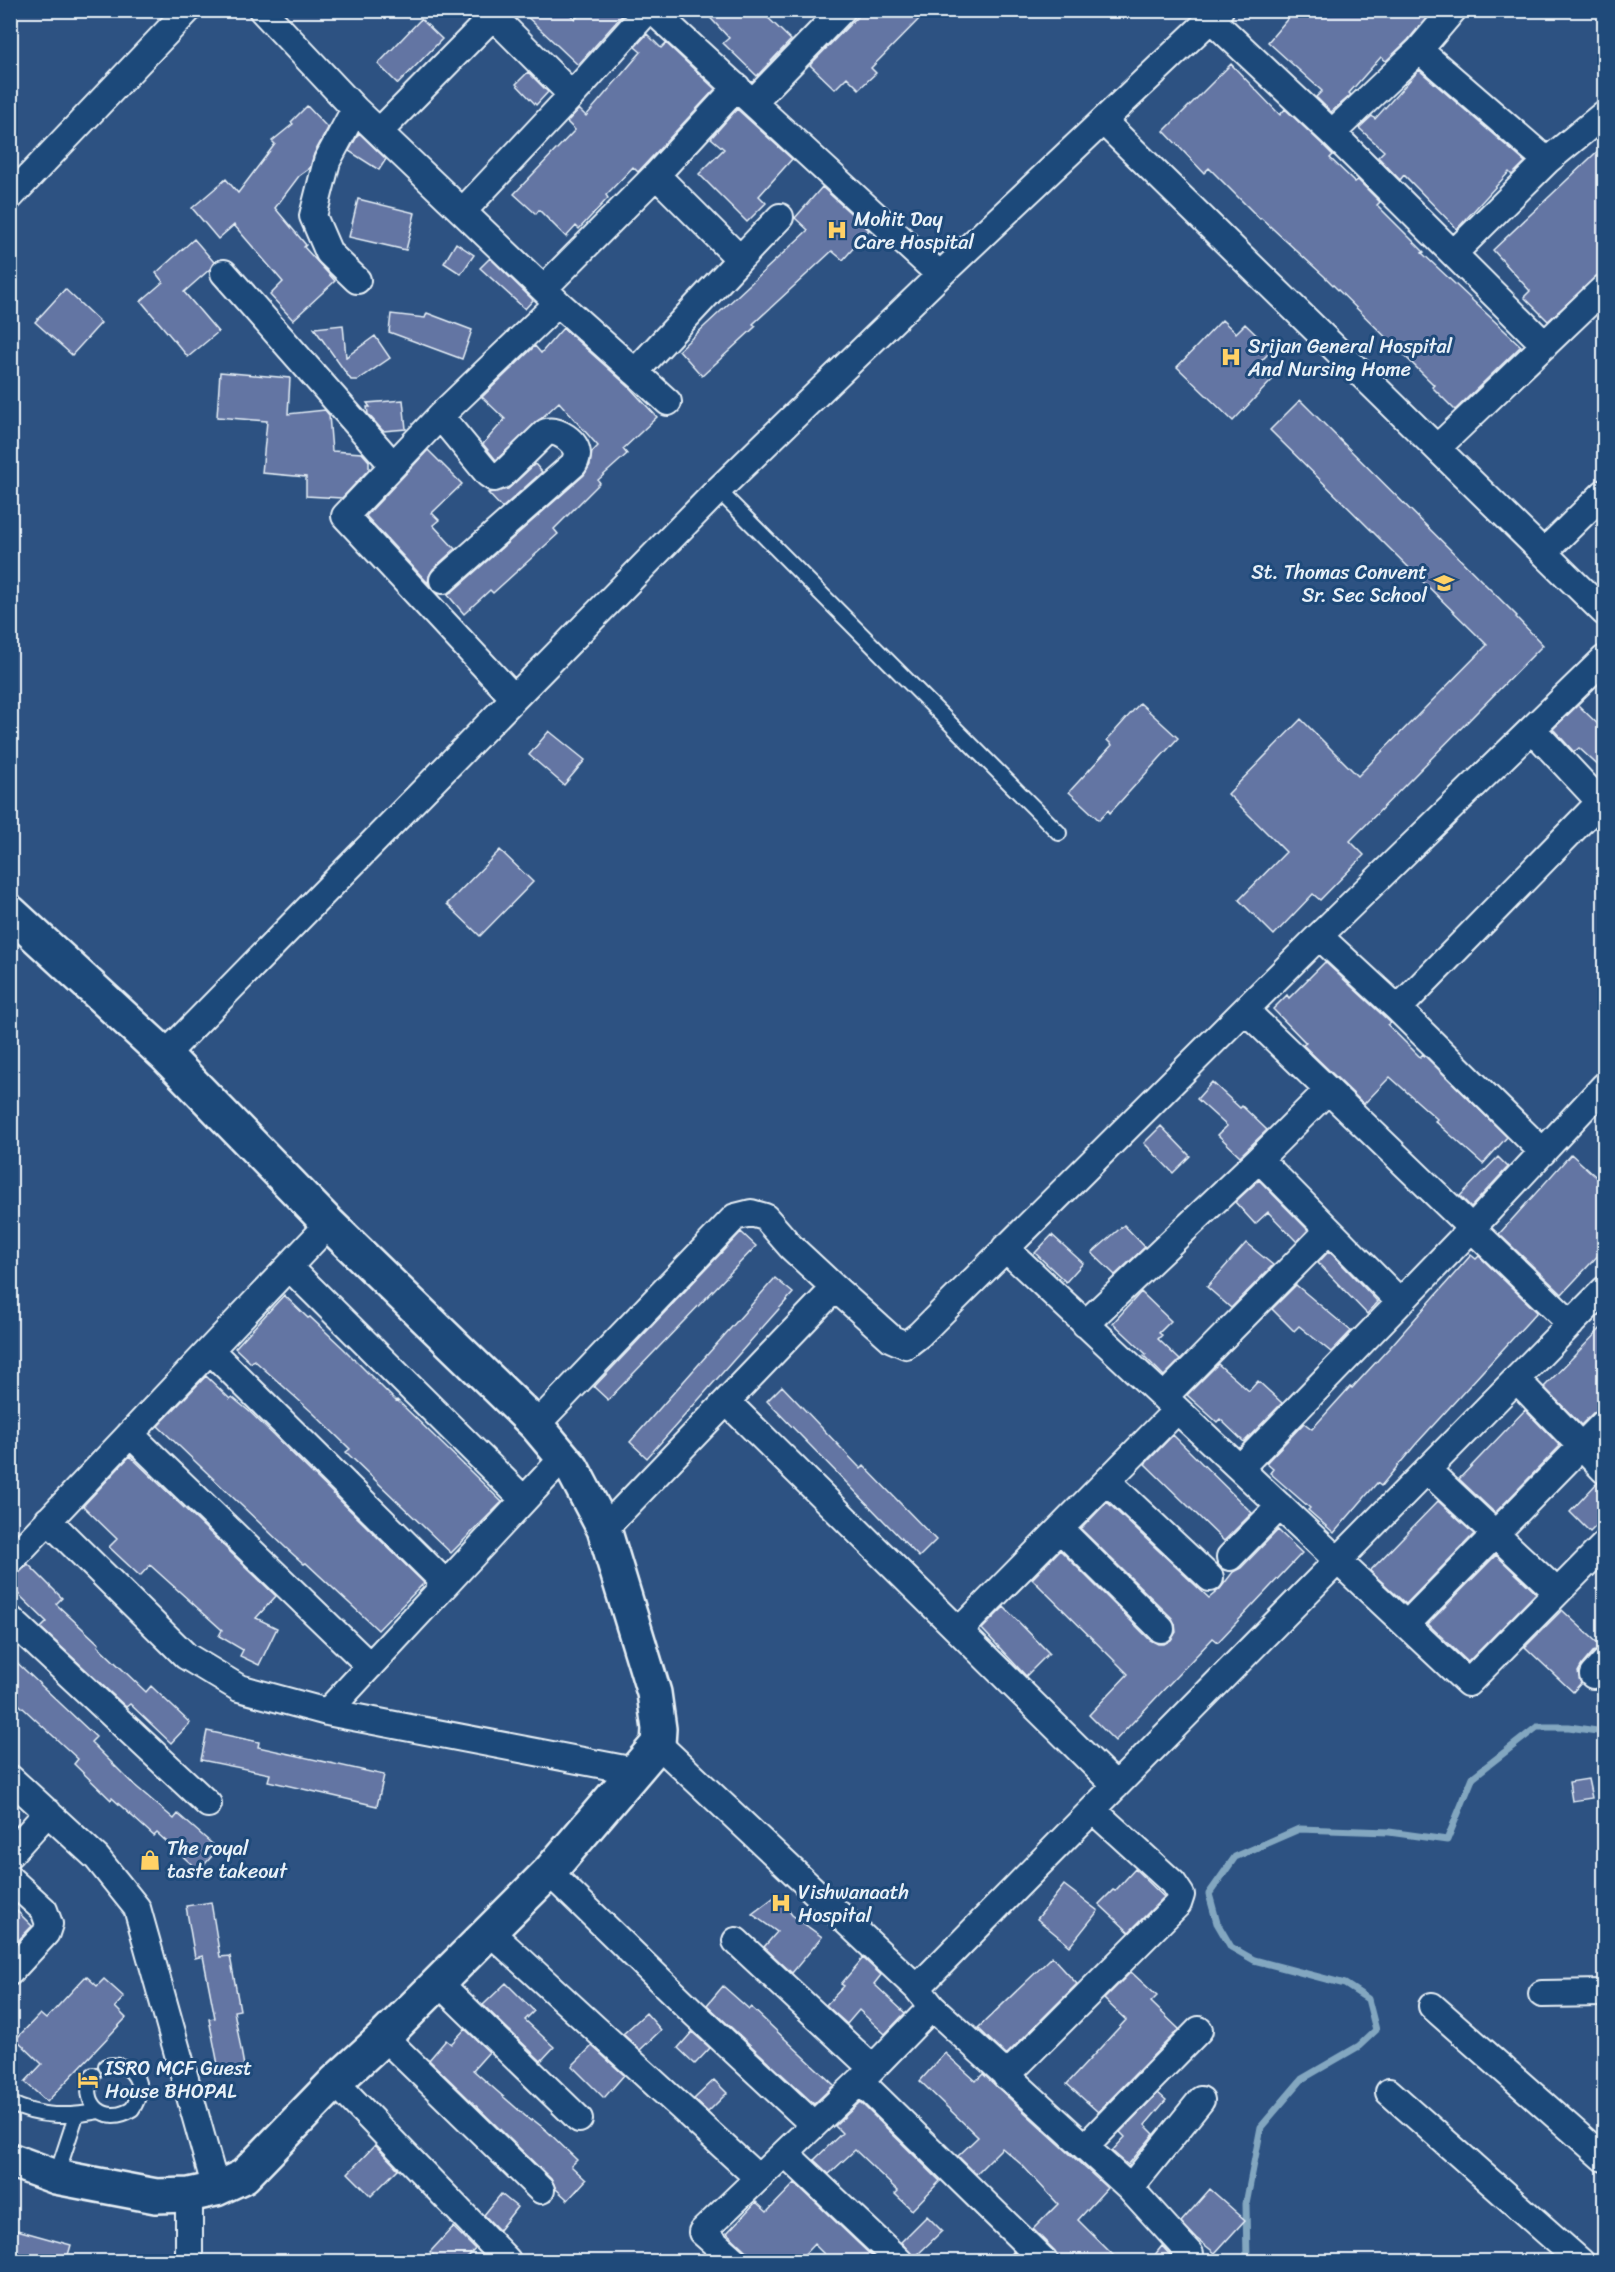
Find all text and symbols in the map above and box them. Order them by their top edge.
place label: Mohit Day Care Hospital [854,202,975,260]
hospital icon: Mohit Day Care Hospital [825,218,849,242]
place label: Srijan General Hospital And Nursing Home [1247,329,1454,387]
hospital icon: Srijan General Hospital And Nursing Home [1219,345,1243,369]
place label: St. Thomas Convent Sr. Sec School [1251,555,1428,613]
school or university icon: St. Thomas Convent Sr. Sec School [1432,571,1456,595]
place label: The royal taste takeout [167,1831,288,1889]
shop icon: The royal taste takeout [138,1848,162,1872]
place label: Vishwanaath Hospital [798,1875,909,1933]
hospital icon: Vishwanaath Hospital [769,1891,793,1915]
place label: ISRO MCF Guest House BHOPAL [104,2051,252,2109]
hotel icon: ISRO MCF Guest House BHOPAL [76,2068,100,2092]

